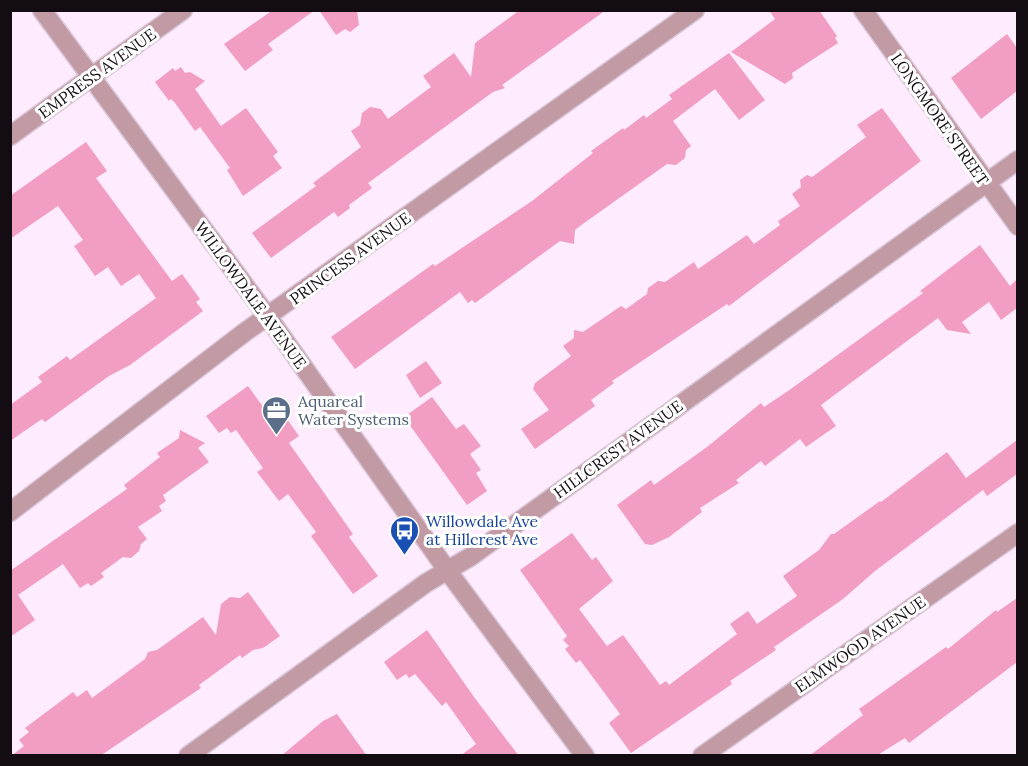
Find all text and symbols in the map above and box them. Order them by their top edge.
street label: EMPRESS AVENUE [34,24,160,122]
street label: LONGMORE STREET [887,49,993,189]
street label: PRINCESS AVENUE [286,207,414,309]
street label: WILLOWDALE AVENUE [191,218,311,372]
place label: Aquareal Water Systems [297,391,409,429]
office icon: Aquareal Water Systems [261,394,293,436]
street label: HILLCREST AVENUE [550,395,686,503]
place label: Willowdale Ave at Hillcrest Ave [426,511,539,549]
bus stop icon: Willowdale Ave at Hillcrest Ave [389,514,421,556]
street label: ELMWOOD AVENUE [791,591,929,697]

